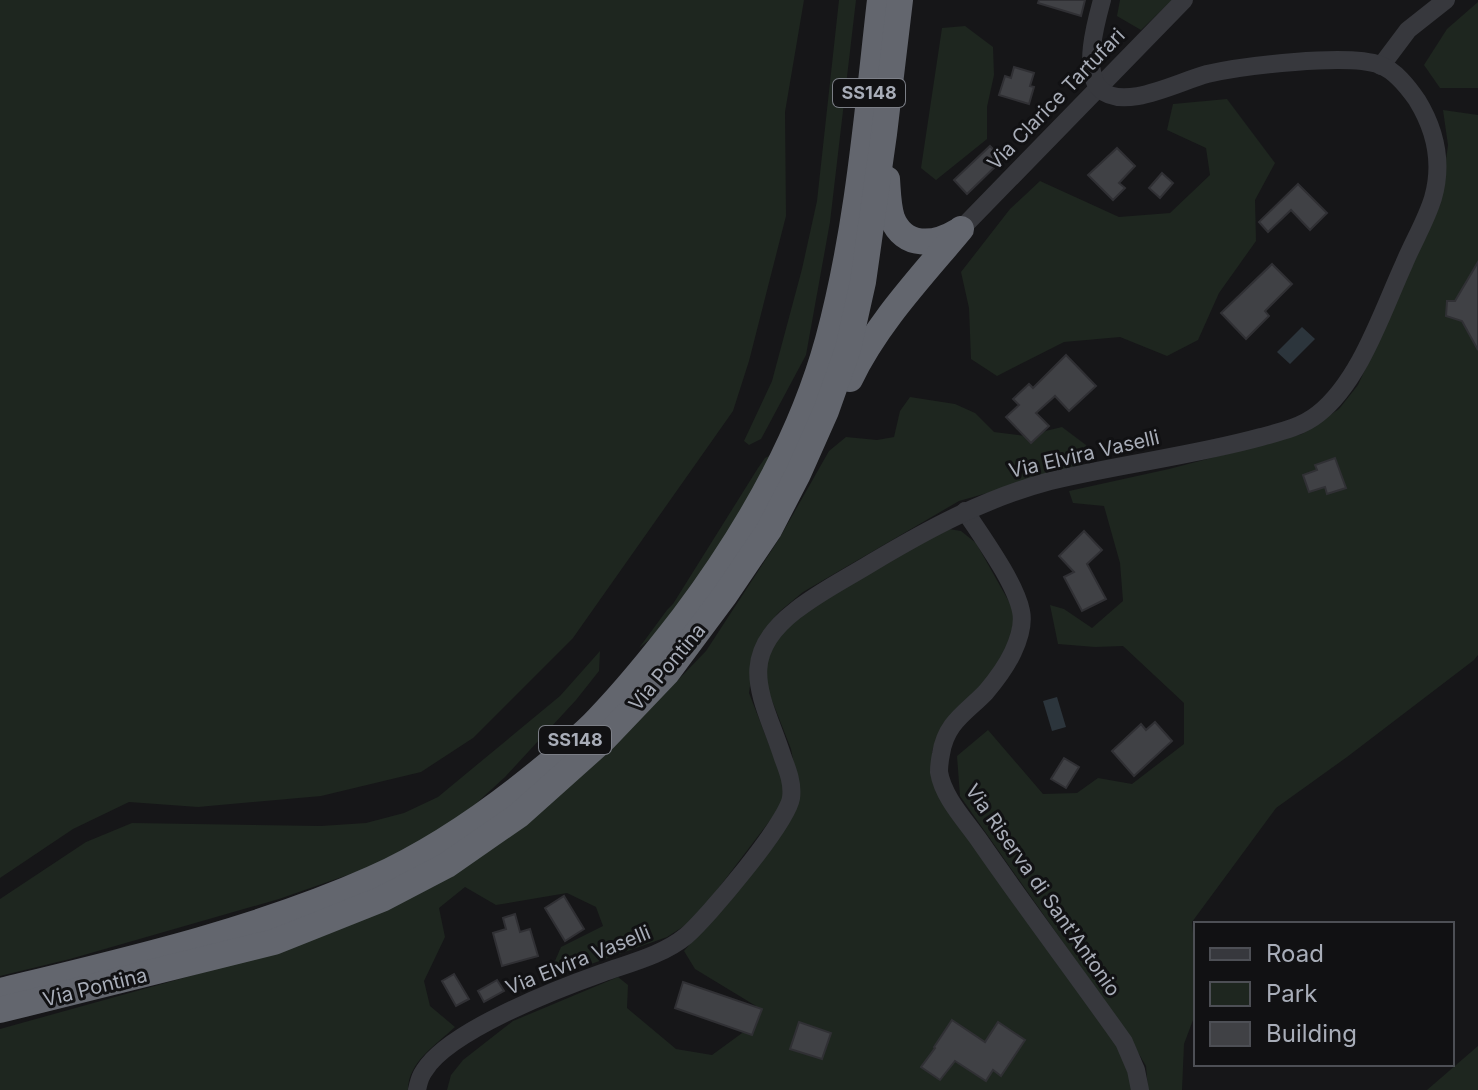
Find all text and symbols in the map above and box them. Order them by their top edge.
street label: Via Clarice Tartufari [982,23,1130,175]
road number: SS148 [833,79,905,107]
street label: Via Elvira Vaselli [1006,425,1162,483]
street label: Via Pontina [624,619,710,715]
road number: SS148 [539,726,611,754]
street label: Via Riserva di Sant'Antonio [960,779,1126,1001]
street label: Via Elvira Vaselli [502,920,654,1000]
legend [1194,922,1454,1066]
text: Road [1266,939,1324,968]
street label: Via Pontina [40,962,150,1012]
text: Park [1266,979,1317,1008]
text: Building [1266,1019,1357,1048]

